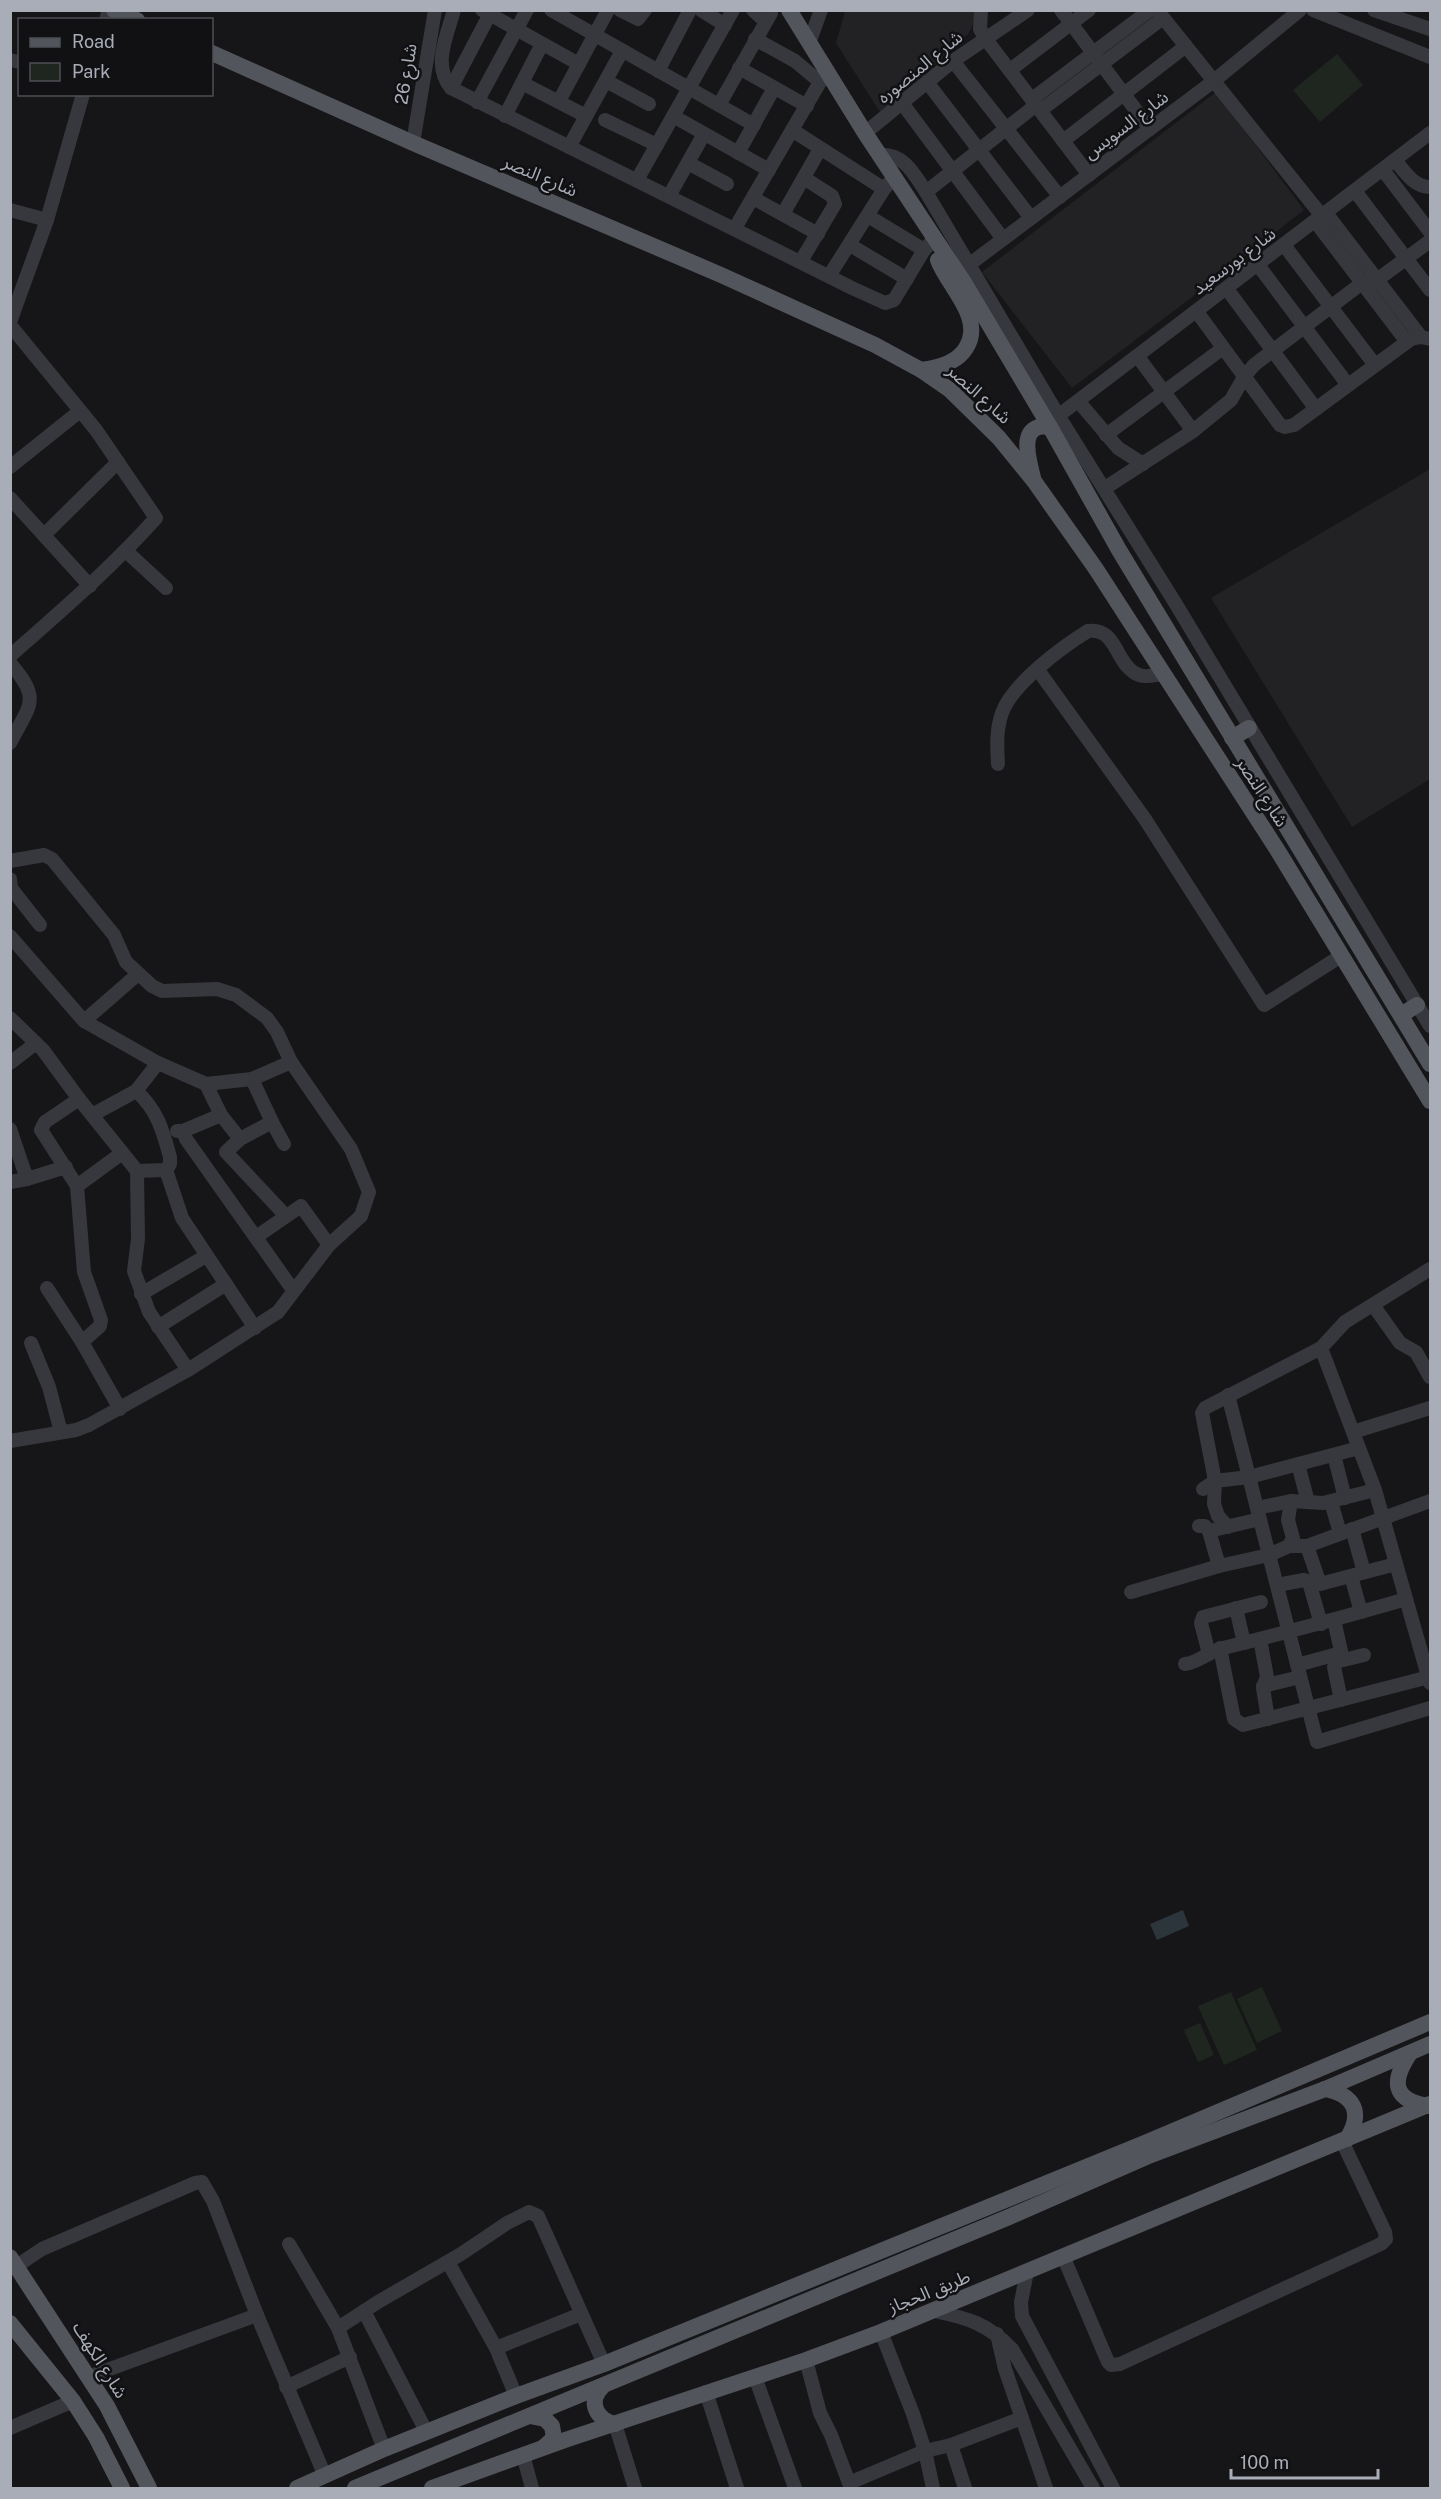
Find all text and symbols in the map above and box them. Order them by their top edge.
legend [18,18,213,96]
street label: شارع المنصوره [873,26,969,111]
text: Road [72,31,115,52]
street label: شارع 26 [390,42,425,107]
text: Park [72,61,110,82]
street label: شارع السويس [1079,86,1175,166]
street label: شارع النصر [497,150,581,204]
street label: شارع بورسعيد [1188,223,1282,302]
street label: شارع النصر [940,359,1016,431]
street label: شارع النصر [1228,752,1293,833]
street label: طريق الحجاز [884,2266,973,2319]
street label: شارع الكهف [65,2318,132,2404]
scale bar [1231,2442,1378,2480]
text: 100 m [1240,2452,1289,2473]

